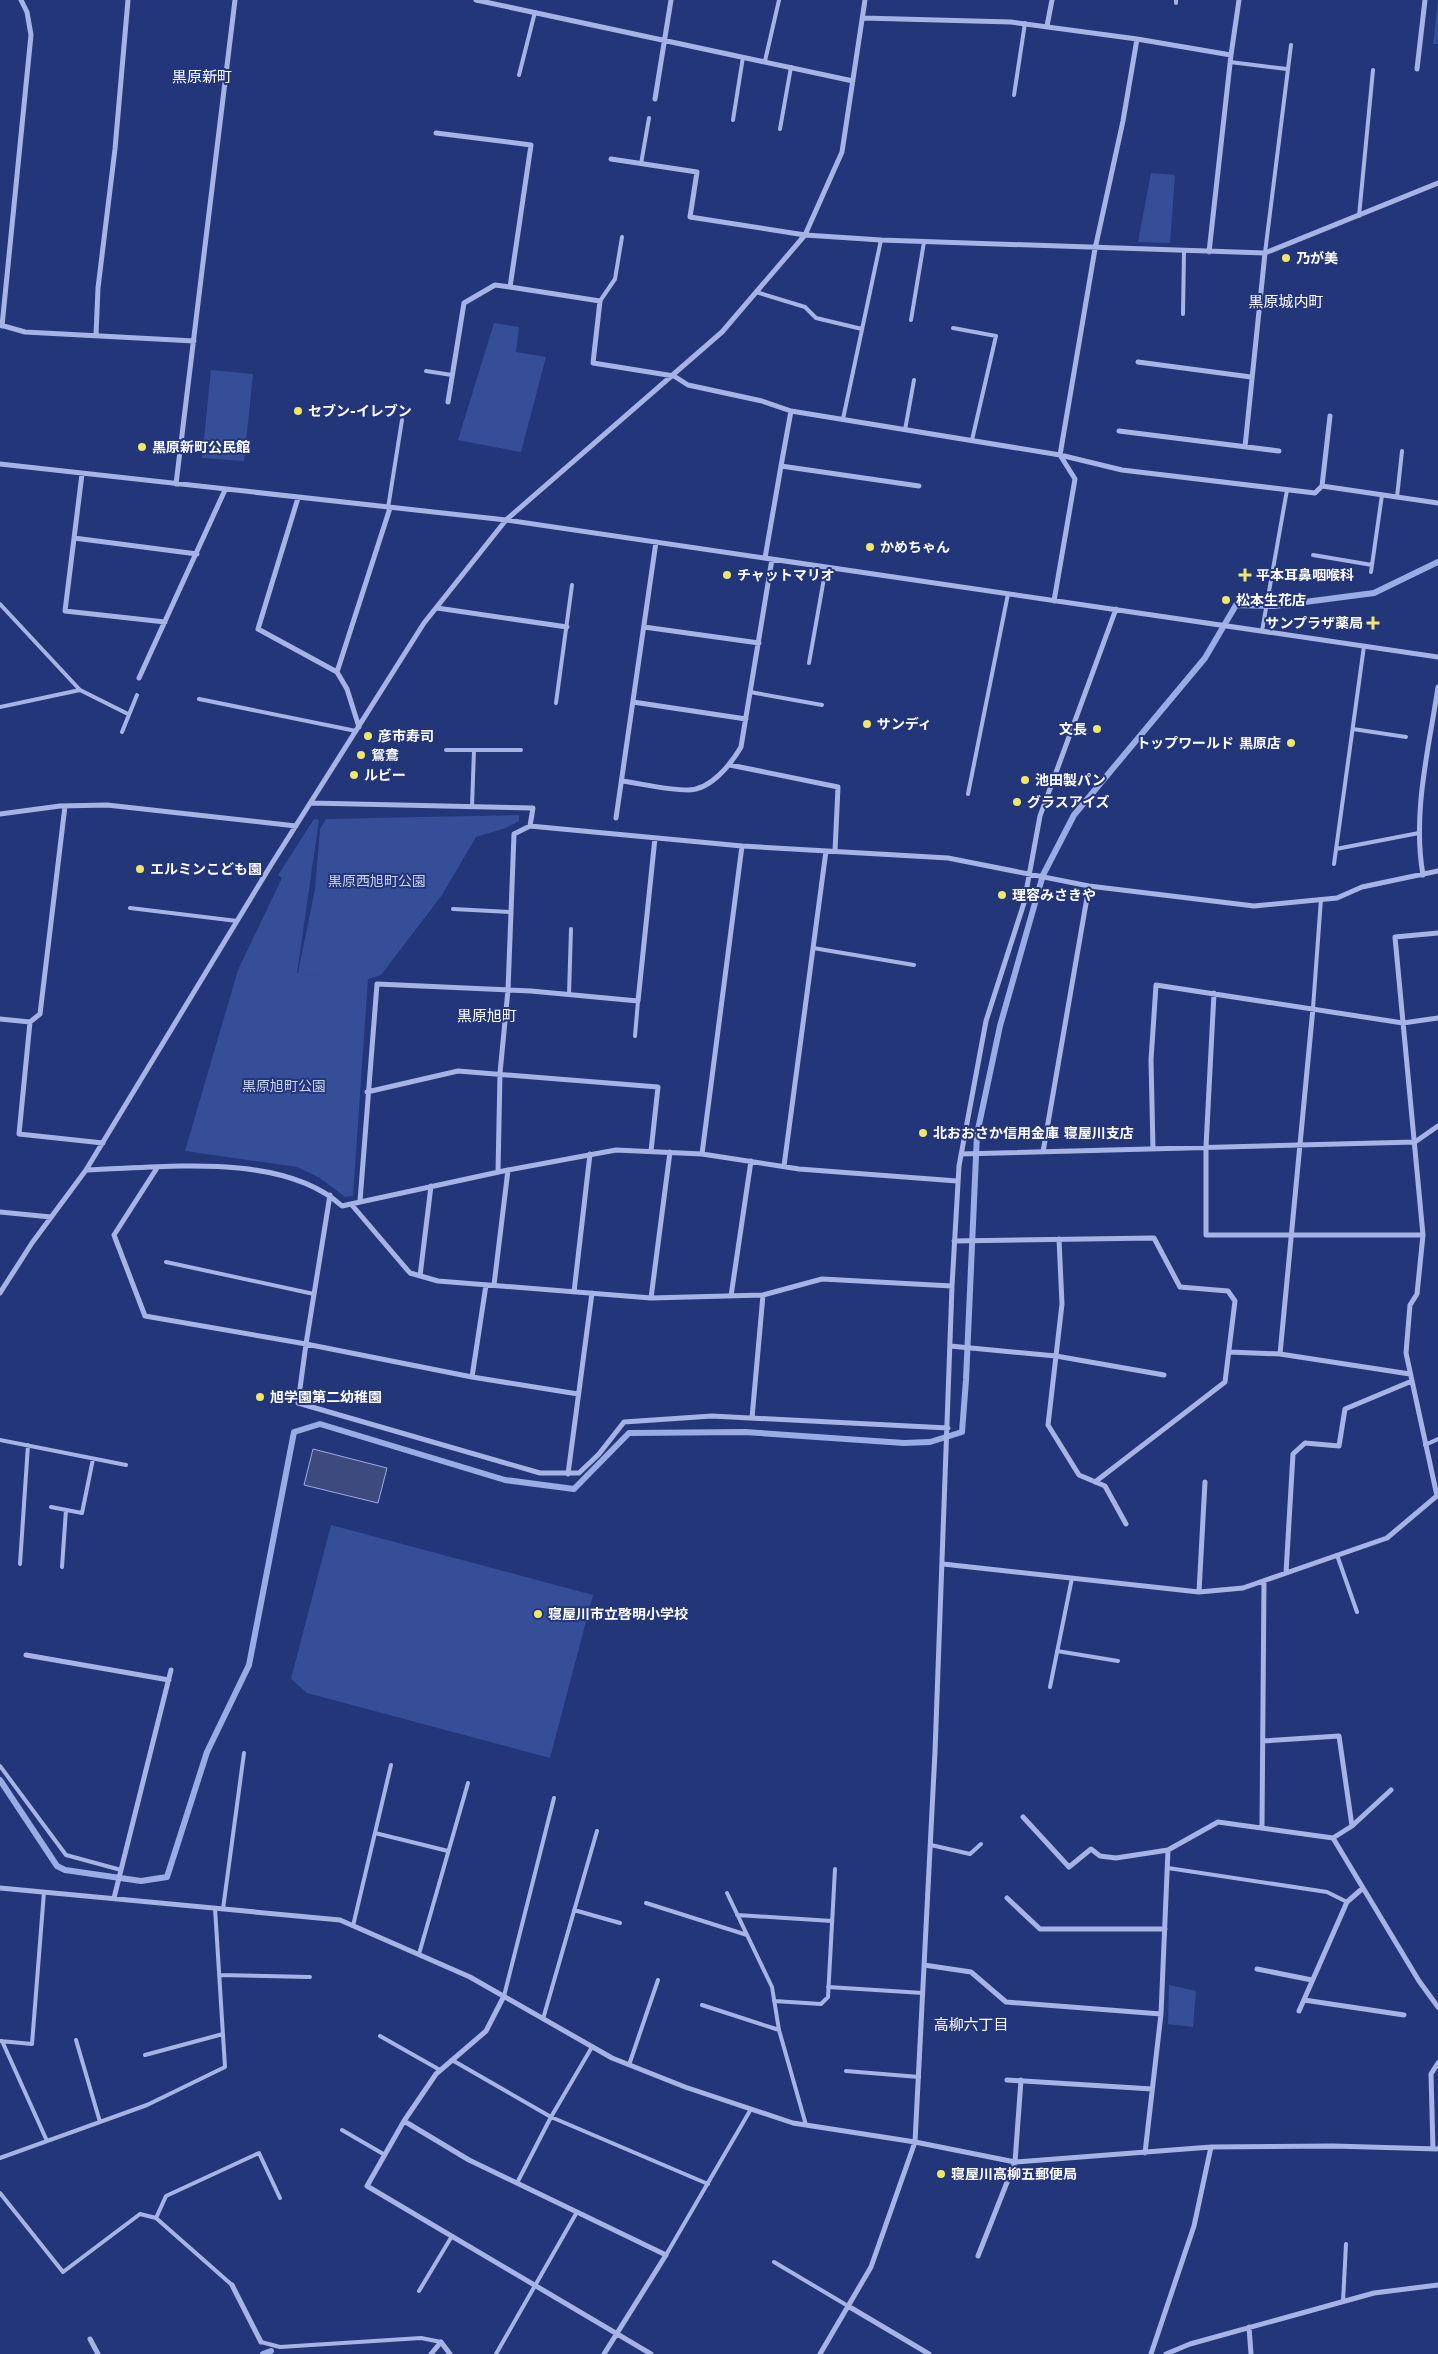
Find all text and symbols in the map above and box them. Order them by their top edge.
district label: 黒原新町 [172,68,232,86]
place label: 乃が美 [1296,250,1338,266]
marker: 乃が美 [1280,252,1292,264]
district label: 黒原城内町 [1248,293,1324,311]
place label: セブン-イレブン [308,403,412,419]
marker: セブン-イレブン [292,405,304,417]
place label: 黒原新町公民館 [152,439,250,455]
marker: 黒原新町公民館 [136,441,148,453]
place label: かめちゃん [880,539,950,555]
marker: かめちゃん [864,541,876,553]
place label: チャットマリオ [737,567,835,583]
place label: 平本耳鼻咽喉科 [1256,567,1354,583]
marker: 平本耳鼻咽喉科 [1238,568,1252,582]
marker: チャットマリオ [721,569,733,581]
place label: 松本生花店 [1236,592,1306,608]
marker: 松本生花店 [1220,594,1232,606]
place label: サンプラザ薬局 [1265,615,1363,631]
marker: サンプラザ薬局 [1367,617,1379,629]
place label: サンディ [877,716,932,732]
marker: サンディ [861,718,873,730]
place label: 文長 [1059,721,1087,737]
marker: 文長 [1091,723,1103,735]
place label: 彦市寿司 [378,728,434,744]
marker: 彦市寿司 [362,730,374,742]
place label: トップワールド 黒原店 [1136,735,1281,751]
marker: トップワールド 黒原店 [1285,737,1297,749]
place label: 鴛鴦 [371,747,399,763]
marker: 鴛鴦 [355,749,367,761]
place label: ルビー [364,767,406,783]
marker: ルビー [348,769,360,781]
place label: 池田製パン [1035,772,1106,788]
marker: 池田製パン [1019,774,1031,786]
place label: グラスアイズ [1027,794,1110,810]
marker: グラスアイズ [1011,796,1023,808]
place label: エルミンこども園 [150,861,262,877]
marker: エルミンこども園 [134,863,146,875]
park label: 黒原西旭町公園 [328,873,426,889]
place label: 理容みさきや [1012,887,1096,903]
marker: 理容みさきや [996,889,1008,901]
district label: 黒原旭町 [457,1007,517,1025]
park label: 黒原旭町公園 [242,1078,326,1094]
place label: 北おおさか信用金庫 寝屋川支店 [933,1125,1134,1141]
marker: 北おおさか信用金庫 寝屋川支店 [917,1127,929,1139]
place label: 旭学園第二幼稚園 [270,1389,382,1405]
marker: 旭学園第二幼稚園 [254,1391,266,1403]
place label: 寝屋川市立啓明小学校 [548,1606,688,1622]
marker: 寝屋川市立啓明小学校 [532,1608,544,1620]
district label: 高柳六丁目 [933,2016,1009,2034]
place label: 寝屋川高柳五郵便局 [951,2166,1077,2182]
marker: 寝屋川高柳五郵便局 [935,2168,947,2180]

